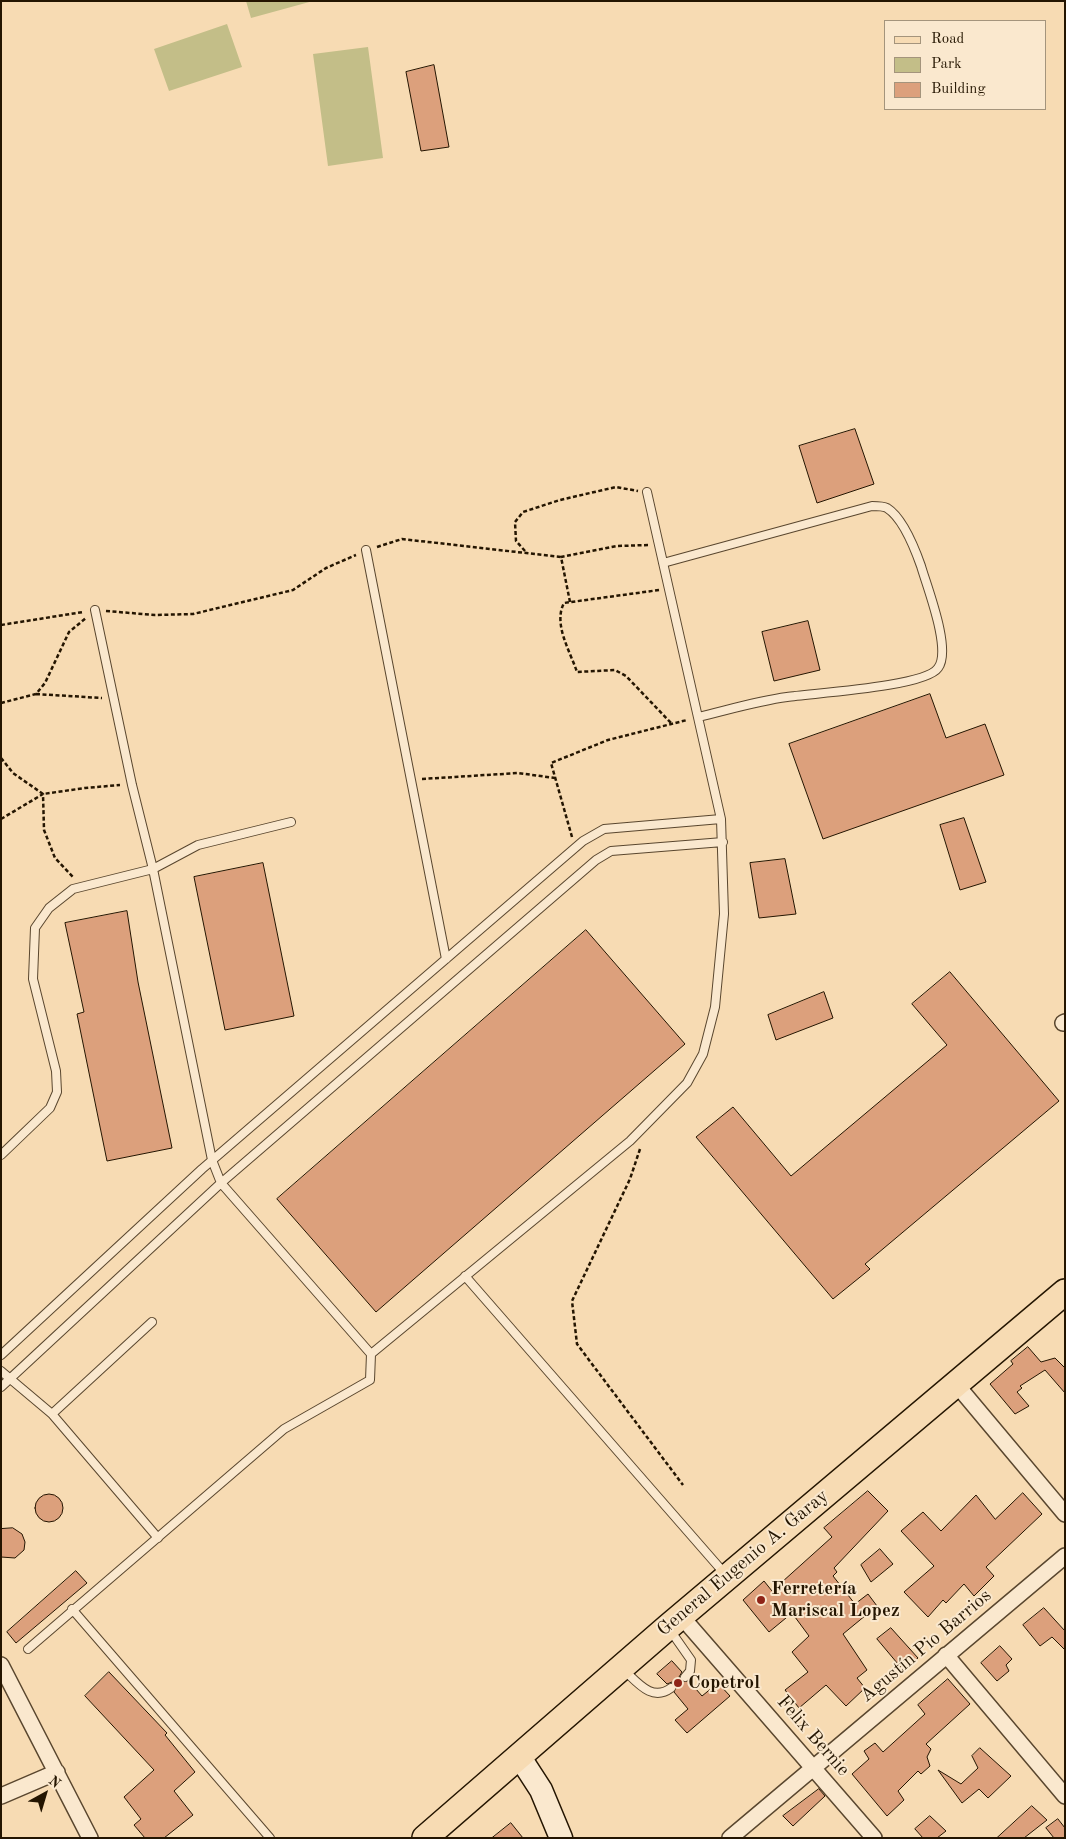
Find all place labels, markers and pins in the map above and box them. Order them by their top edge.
place label: Ferretería Mariscal Lopez [771,1578,900,1622]
marker: Ferretería Mariscal Lopez [755,1594,767,1606]
place label: Copetrol [688,1672,760,1694]
marker: Copetrol [672,1677,684,1689]

